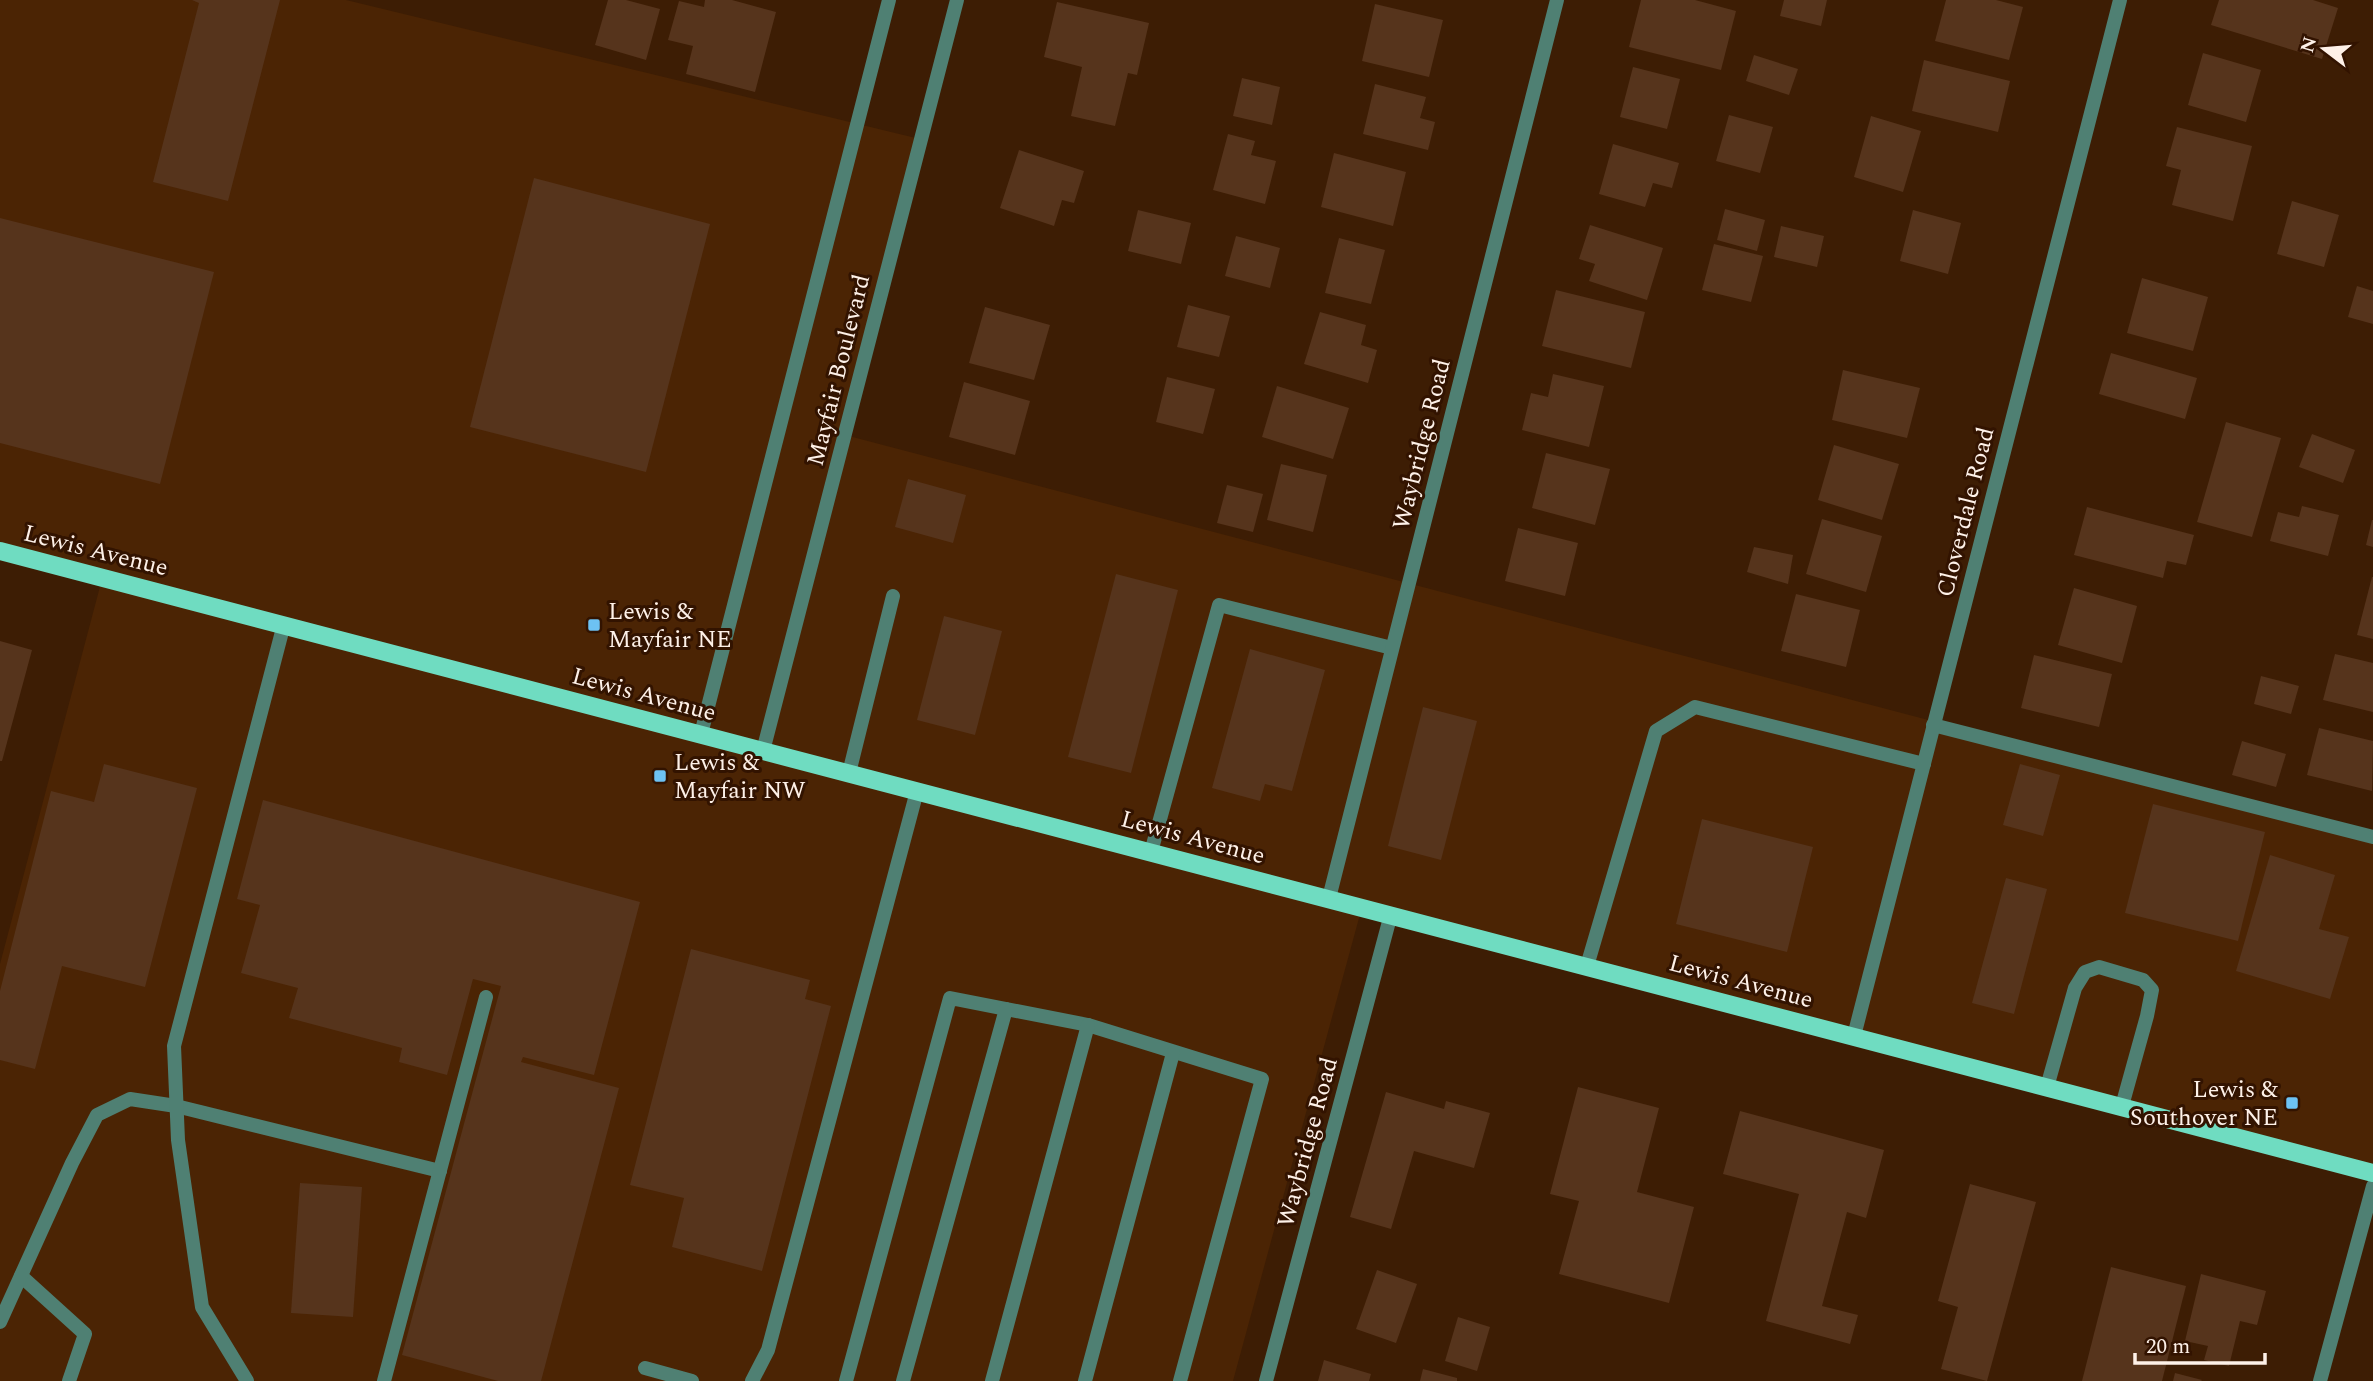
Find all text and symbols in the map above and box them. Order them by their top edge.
north arrow [2289,14,2359,84]
text: N [2293,33,2325,56]
street label: Mayfair Boulevard [798,271,880,470]
street label: Waybridge Road [1383,355,1461,533]
street label: Cloverdale Road [1927,424,2004,601]
street label: Lewis Avenue [20,516,172,586]
place label: Lewis & Mayfair NE [608,594,732,658]
marker: Lewis & Mayfair NE [586,617,602,633]
street label: Lewis Avenue [568,658,720,732]
place label: Lewis & Mayfair NW [674,745,806,809]
marker: Lewis & Mayfair NW [652,768,668,784]
street label: Lewis Avenue [1117,801,1269,875]
street label: Lewis Avenue [1665,945,1817,1019]
street label: Waybridge Road [1268,1053,1348,1231]
place label: Lewis & Southover NE [2130,1072,2278,1136]
marker: Lewis & Southover NE [2284,1095,2300,1111]
scale bar [2135,1322,2264,1366]
text: 20 m [2146,1331,2190,1363]

